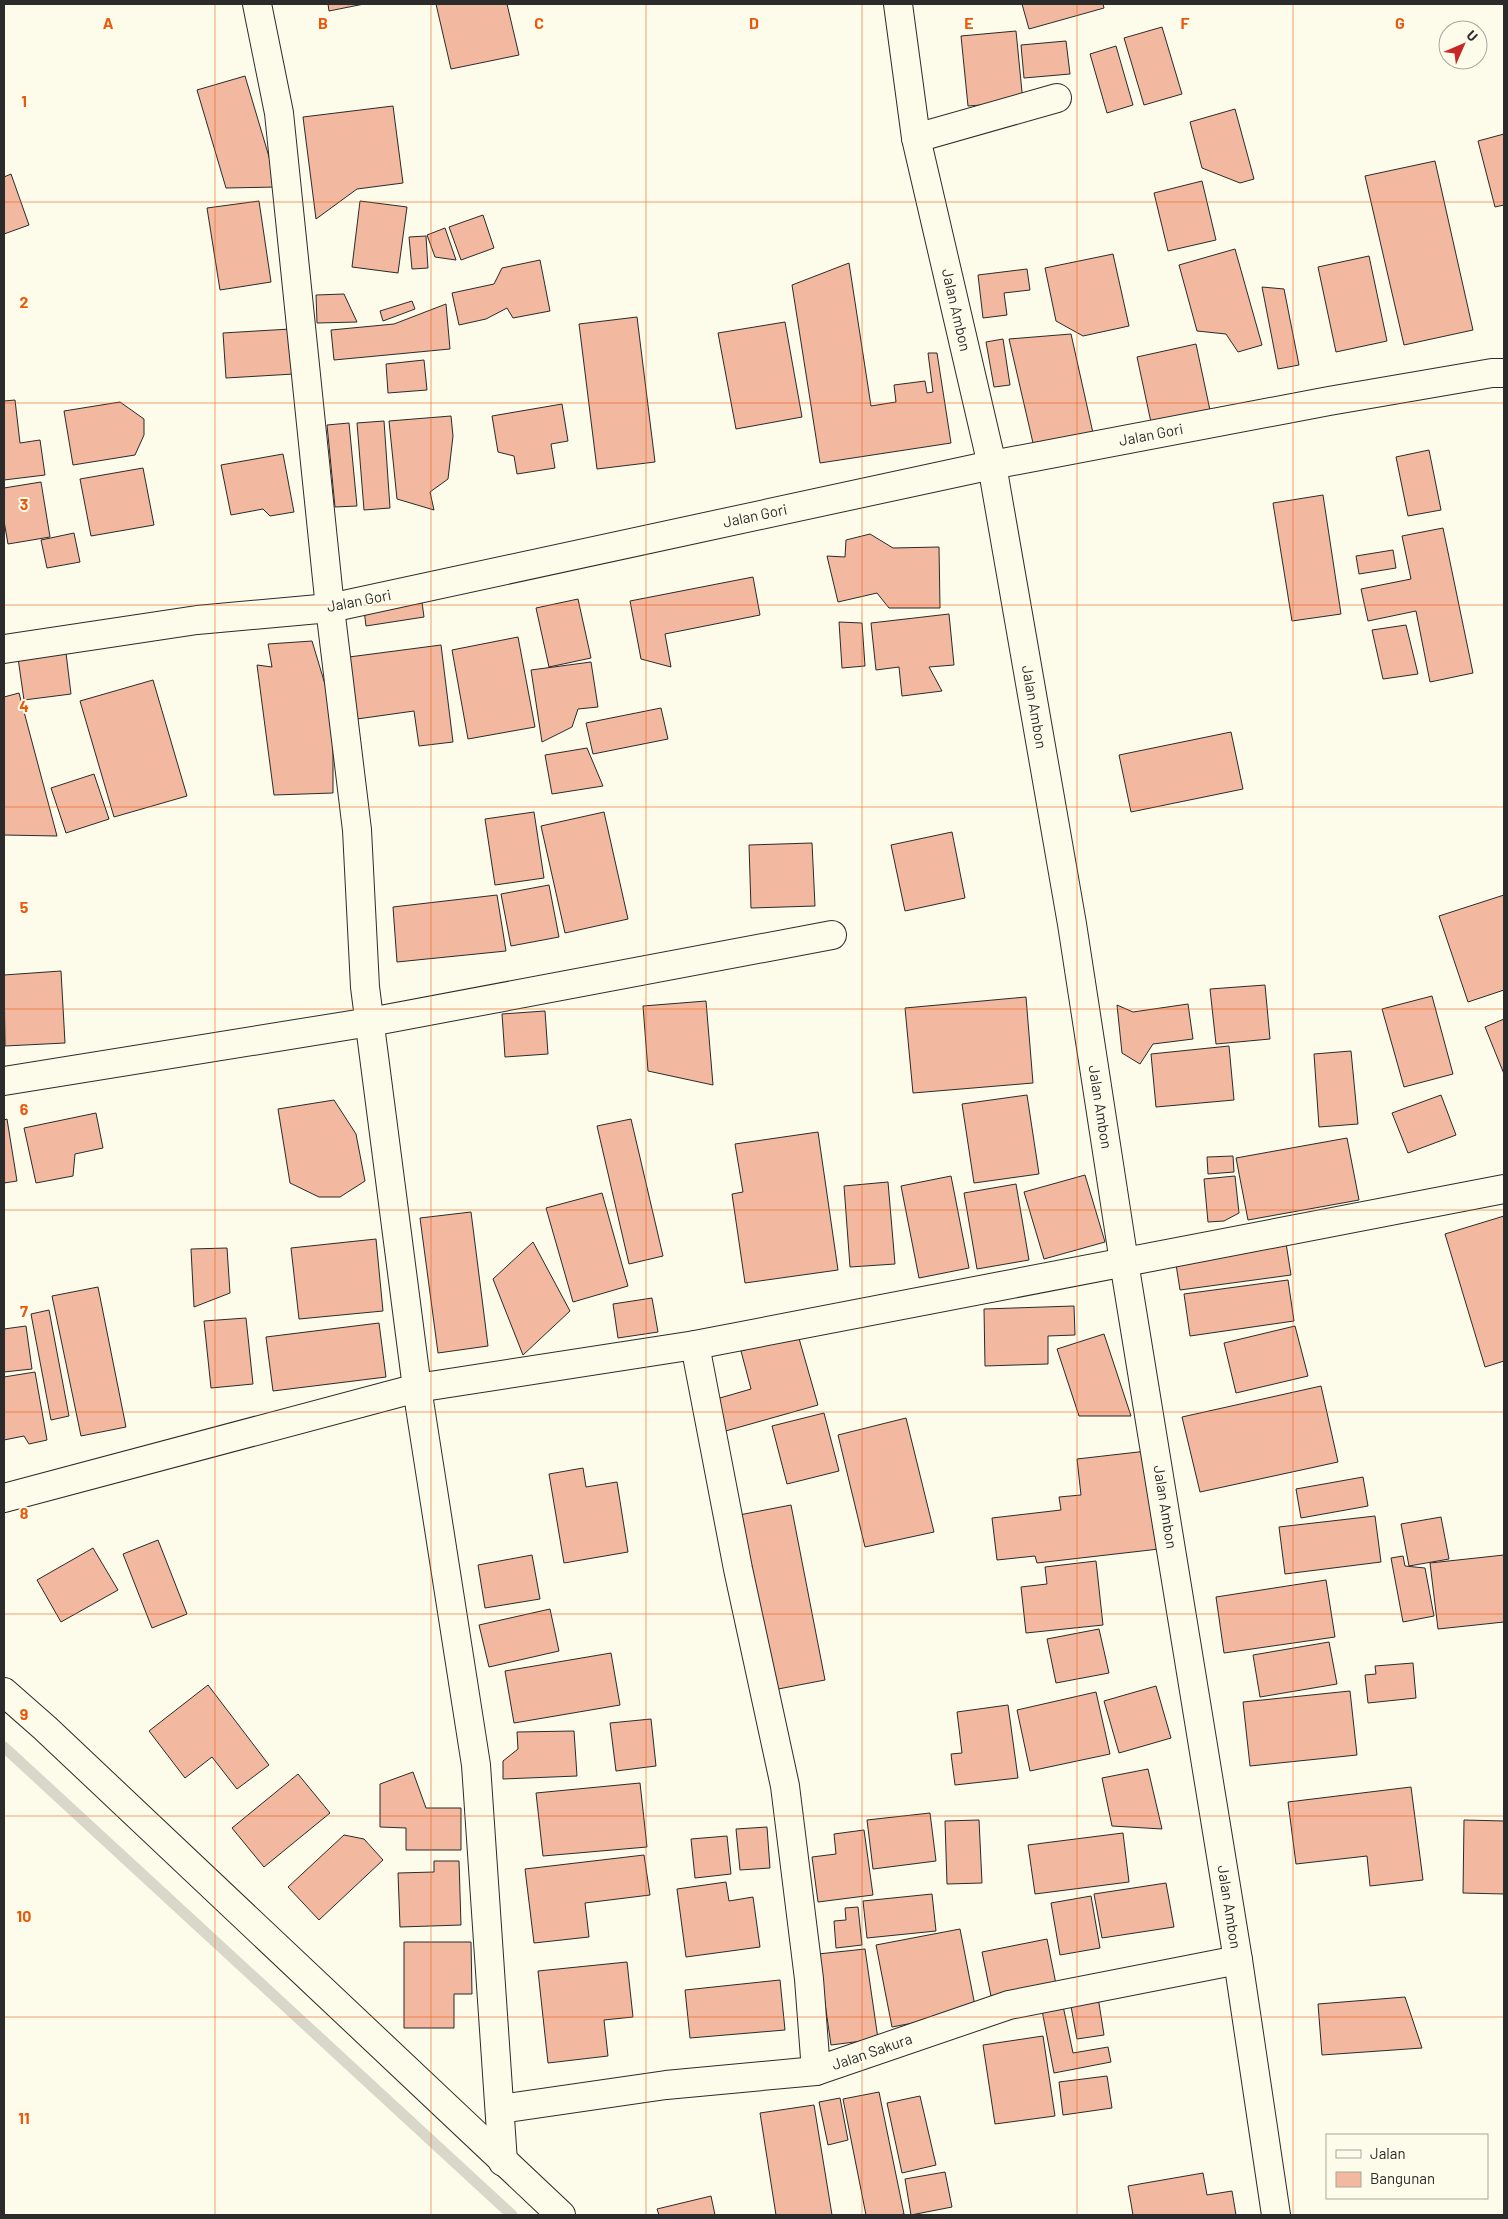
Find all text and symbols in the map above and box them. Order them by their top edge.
text: A [103,13,114,32]
text: B [318,13,328,32]
text: C [534,13,544,32]
text: D [749,13,759,32]
text: E [964,13,974,32]
text: F [1181,13,1190,32]
text: G [1395,13,1405,32]
north arrow [1438,20,1488,70]
text: U [1463,26,1482,45]
text: 1 [21,91,27,110]
street label: Jalan Ambon [939,267,975,353]
text: 2 [20,292,29,311]
street label: Jalan Gori [1117,419,1185,449]
text: 3 [20,494,28,513]
street label: Jalan Gori [721,499,789,531]
street label: Jalan Gori [325,585,393,615]
street label: Jalan Ambon [1019,664,1051,750]
text: 4 [19,696,29,715]
text: 5 [20,897,29,916]
street label: Jalan Ambon [1085,1064,1116,1150]
text: 6 [20,1099,29,1118]
text: 7 [20,1301,28,1320]
street label: Jalan Ambon [1150,1464,1181,1550]
text: 8 [20,1503,29,1522]
text: 9 [20,1704,28,1723]
street label: Jalan Ambon [1214,1864,1245,1950]
text: 10 [17,1906,31,1925]
street label: Jalan Sakura [829,2029,914,2073]
text: 11 [18,2108,30,2127]
legend [1326,2134,1488,2199]
text: Jalan [1370,2144,1406,2162]
text: Bangunan [1370,2169,1435,2187]

